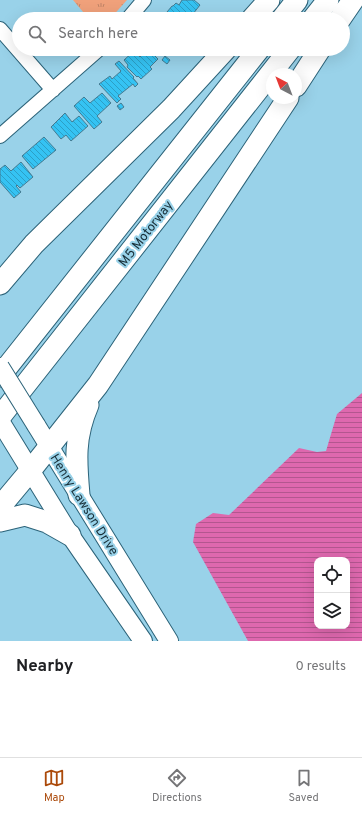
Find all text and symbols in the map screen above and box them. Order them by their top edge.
search box [12,12,350,56]
icon: search [26,23,48,45]
text: Search here [58,25,138,44]
north arrow [266,68,302,104]
street label: M5 Motorway [116,198,177,270]
street label: Henry Lawson Drive [46,451,121,559]
map controls [314,557,350,629]
button: locate [314,557,350,593]
button: layers [314,593,350,629]
text: Nearby [16,656,73,678]
text: 0 results [295,659,346,675]
tab: Map [43,767,65,805]
tab: Directions [152,767,202,805]
tab: Saved [288,767,319,805]

